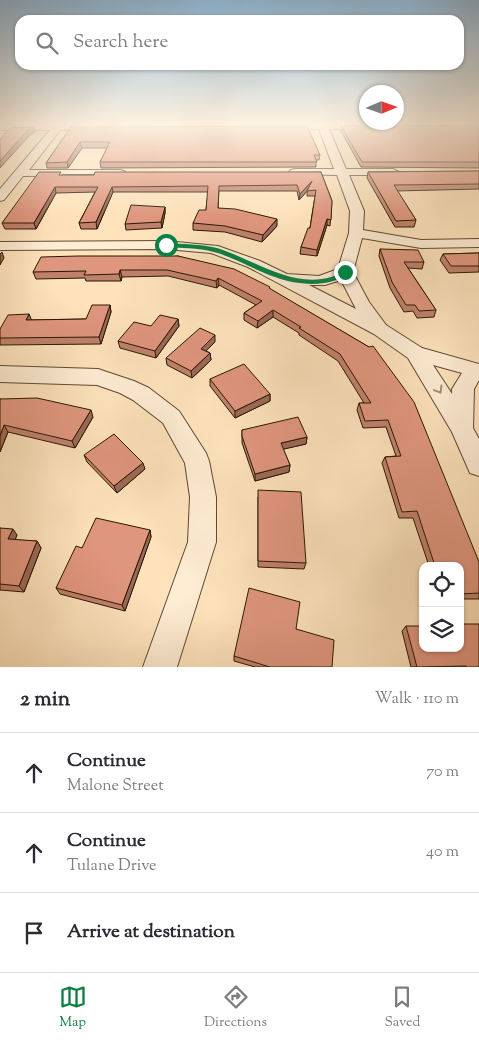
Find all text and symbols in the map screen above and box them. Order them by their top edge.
search box [15,15,464,70]
icon: search [33,29,61,57]
text: Search here [73,29,168,56]
north arrow [359,85,404,130]
route start [155,234,178,257]
route end [334,261,357,284]
one-way arrow [433,385,443,394]
map controls [419,562,464,652]
button: locate [419,562,464,607]
button: layers [419,607,464,652]
text: 2 min [20,685,70,715]
text: Walk · 110 m [375,688,459,711]
text: Continue [67,748,146,775]
icon: ahead [20,759,48,787]
text: 70 m [426,761,459,784]
text: Malone Street [67,775,164,798]
text: Continue [67,828,146,855]
icon: ahead [20,839,48,867]
text: 40 m [426,841,459,864]
text: Tulane Drive [67,855,157,878]
icon: arrive [20,919,48,947]
text: Arrive at destination [67,919,235,946]
tab: Map [59,983,87,1033]
tab: Directions [204,983,267,1033]
tab: Saved [384,983,420,1033]

